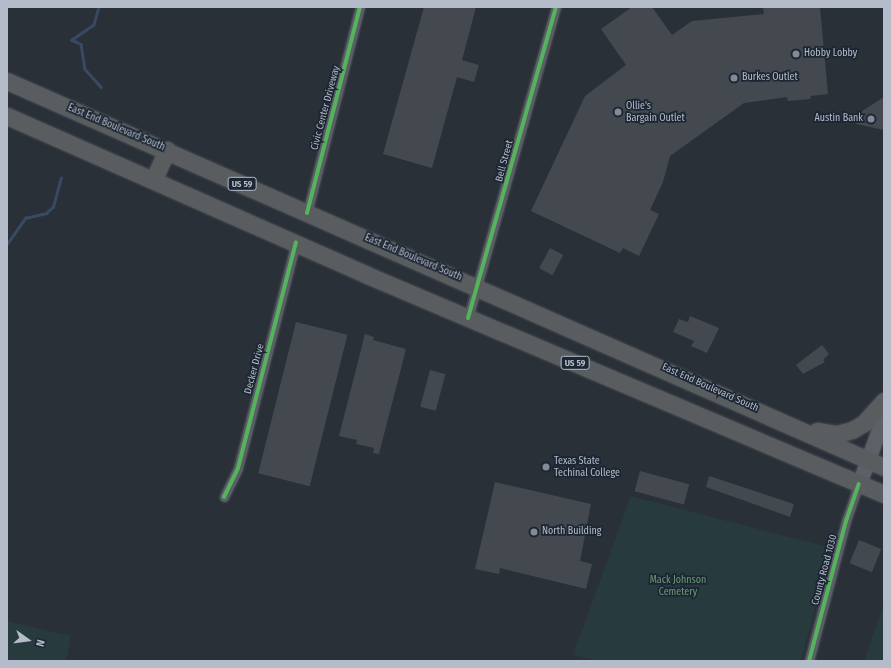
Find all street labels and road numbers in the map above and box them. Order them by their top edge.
street label: Civic Center Driveway [309,64,343,152]
street label: East End Boulevard South [66,102,166,154]
street label: Bell Street [494,139,516,183]
road number: US 59 [227,177,257,191]
street label: East End Boulevard South [363,232,463,284]
street label: Decker Drive [243,343,267,395]
road number: US 59 [560,356,590,370]
street label: East End Boulevard South [660,361,760,415]
street label: County Road 1030 [810,533,840,607]

